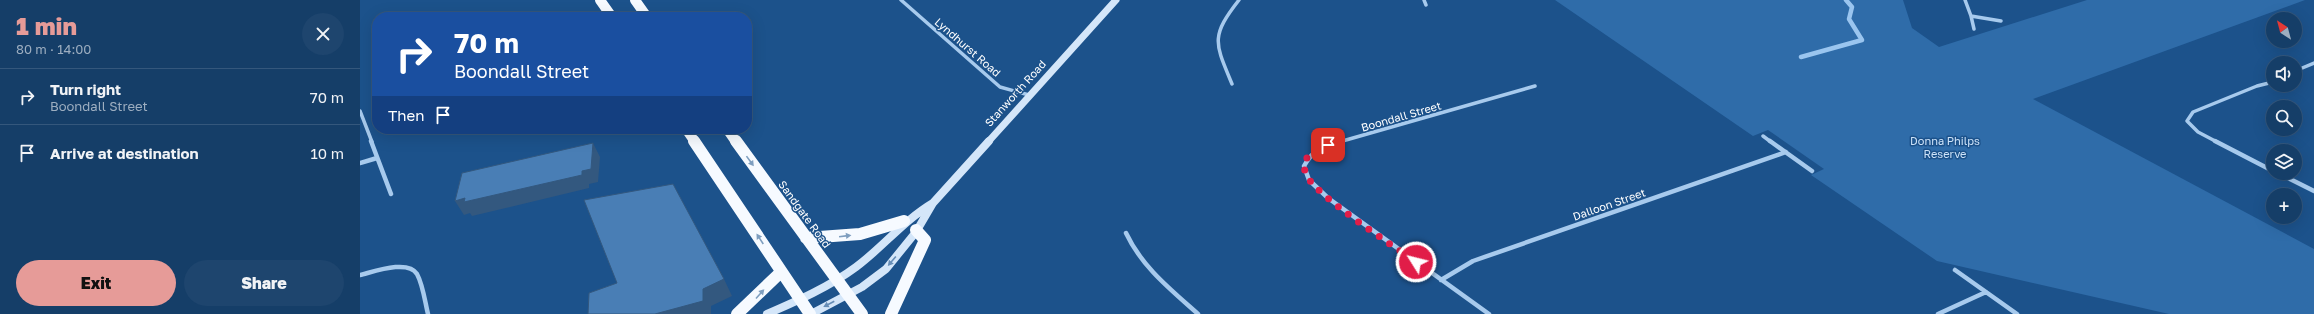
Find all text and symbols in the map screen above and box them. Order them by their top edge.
text: 1 min [16,11,77,40]
north arrow [2266,12,2302,48]
map controls [2266,12,2302,224]
button: close [302,13,344,55]
street label: Lyndhurst Road [933,15,1003,79]
text: 70 m [454,26,519,59]
icon: right [388,28,440,80]
text: 80 m · 14:00 [16,41,91,57]
button: sound [2266,56,2302,92]
street label: Stanworth Road [982,57,1048,129]
text: Boondall Street [454,60,589,82]
text: Turn right [50,80,121,98]
icon: right [16,86,38,108]
text: 70 m [310,88,344,106]
text: Boondall Street [50,98,148,114]
street label: Boondall Street [1359,98,1443,134]
button: search [2266,100,2302,136]
icon: arrive [432,104,454,126]
text: Then [388,106,424,124]
pin [1311,128,1345,162]
icon: arrive [1317,134,1339,156]
park label: Donna Philps Reserve [1910,134,1980,160]
icon: arrive [16,142,38,164]
text: Arrive at destination [50,144,199,162]
text: 10 m [310,144,344,162]
button: layers [2266,144,2302,180]
one-way arrow [746,155,754,166]
street label: Sandgate Road [776,178,834,250]
street label: Dalloon Street [1571,185,1647,223]
button: + [2266,188,2302,224]
one-way arrow [756,233,763,245]
one-way arrow [839,233,851,239]
position arrow [1395,241,1437,283]
one-way arrow [887,256,896,266]
button: Exit [16,260,176,306]
button: Share [184,260,344,306]
one-way arrow [755,289,765,299]
one-way arrow [823,301,835,307]

